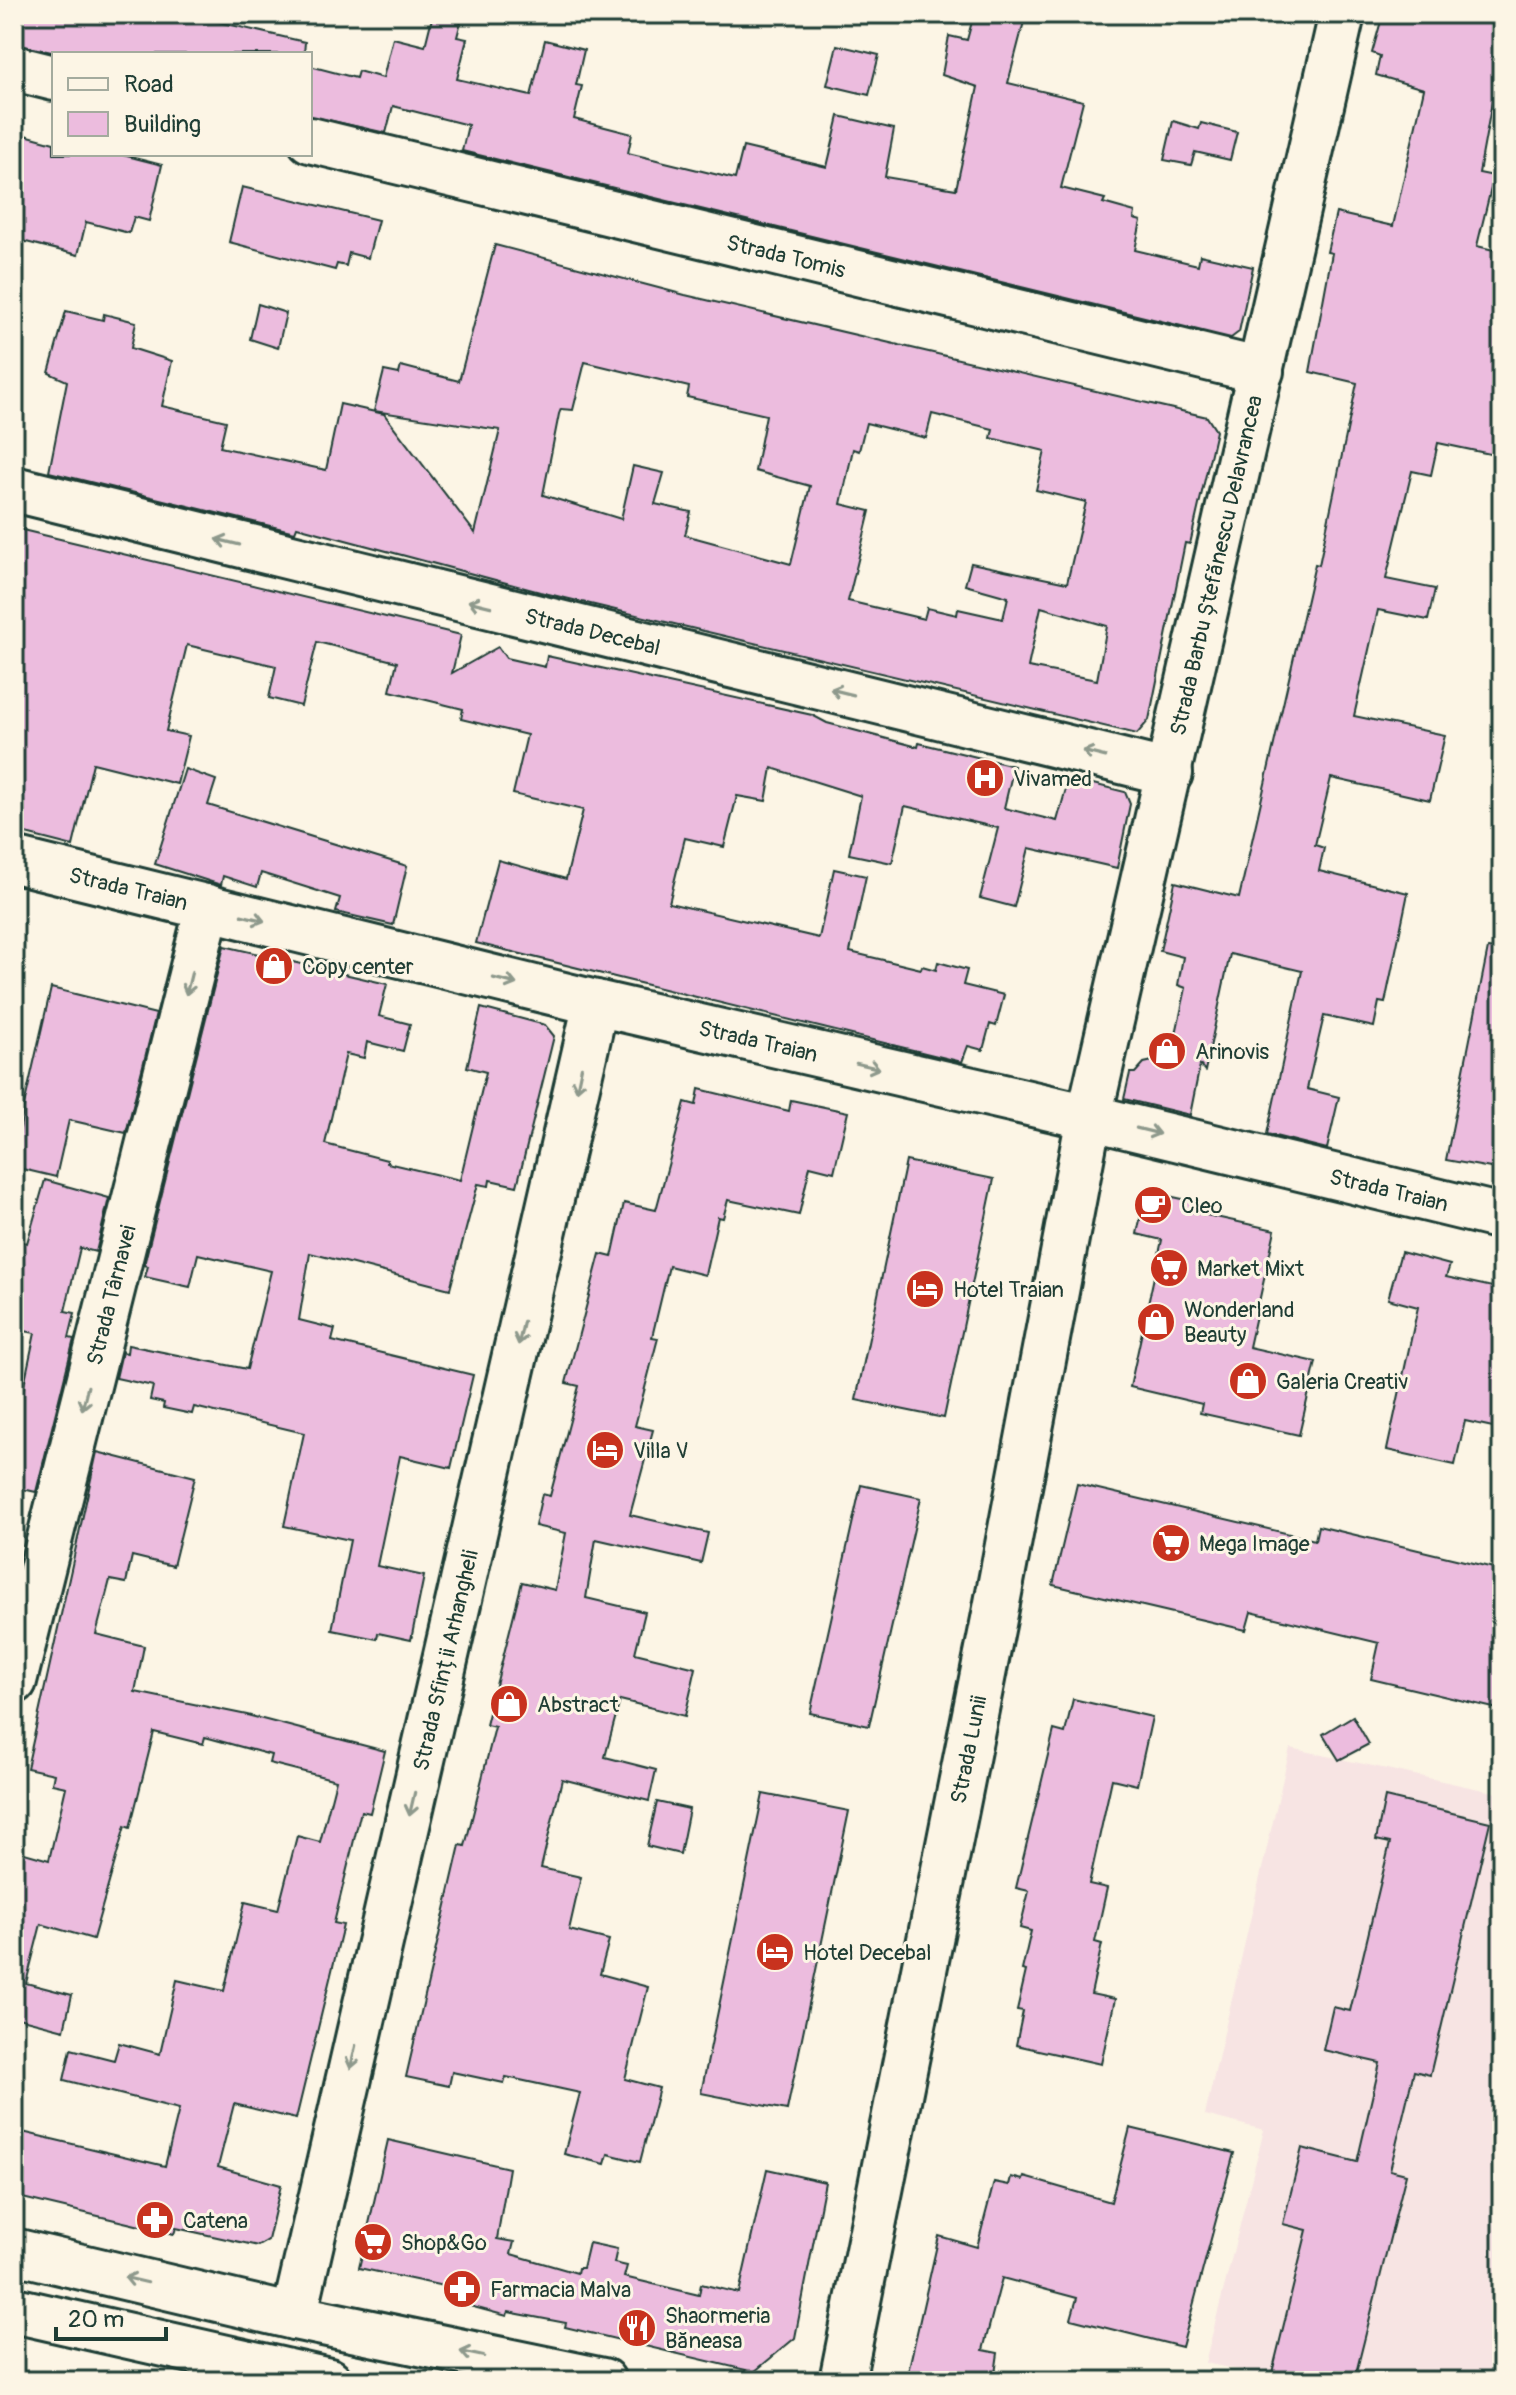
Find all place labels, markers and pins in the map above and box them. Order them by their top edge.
hospital icon: Vivamed [964,757,1006,799]
place label: Vivamed [1013,765,1092,793]
shop icon: Copy center [253,945,295,987]
place label: Copy center [302,953,414,981]
shop icon: Arinovis [1146,1030,1188,1072]
place label: Arinovis [1195,1038,1269,1066]
cafe icon: Cleo [1132,1184,1174,1226]
place label: Cleo [1181,1192,1223,1220]
supermarket icon: Market Mixt [1148,1247,1190,1289]
place label: Market Mixt [1197,1255,1304,1283]
hotel icon: Hotel Traian [904,1268,946,1310]
place label: Hotel Traian [953,1276,1064,1304]
place label: Wonderland Beauty [1184,1296,1295,1349]
shop icon: Wonderland Beauty [1135,1301,1177,1343]
shop icon: Galeria Creativ [1227,1360,1269,1402]
place label: Galeria Creativ [1276,1368,1409,1396]
hotel icon: Villa V [584,1429,626,1471]
place label: Villa V [633,1437,689,1465]
supermarket icon: Mega Image [1150,1522,1192,1564]
place label: Mega Image [1199,1530,1310,1558]
shop icon: Abstract [488,1683,530,1725]
place label: Abstract [537,1691,619,1719]
hotel icon: Hotel Decebal [754,1931,796,1973]
place label: Hotel Decebal [803,1939,931,1967]
pharmacy icon: Catena [134,2199,176,2241]
place label: Catena [183,2207,248,2235]
supermarket icon: Shop&Go [352,2221,394,2263]
place label: Shop&Go [401,2229,487,2257]
pharmacy icon: Farmacia Malva [441,2268,483,2310]
place label: Farmacia Malva [490,2276,631,2304]
place label: Shaormeria Băneasa [665,2302,770,2355]
restaurant icon: Shaormeria Băneasa [616,2307,658,2349]

